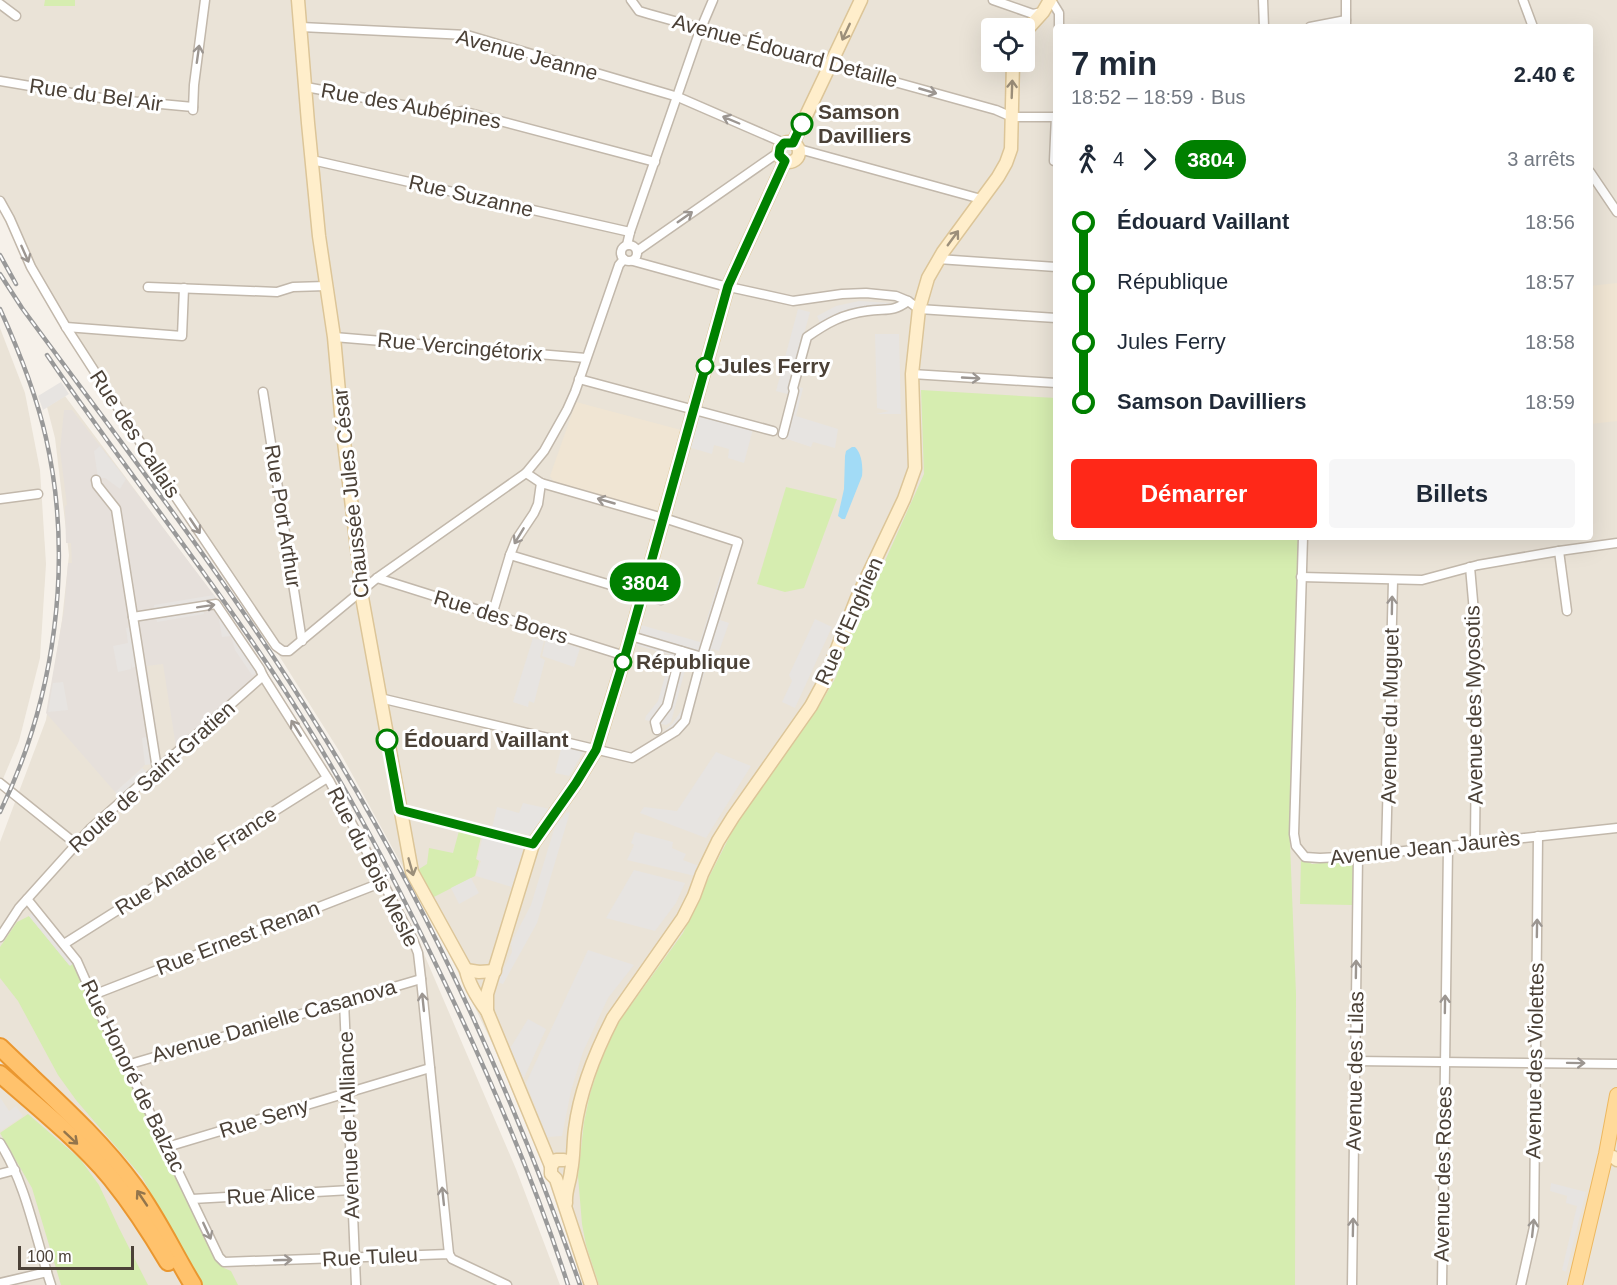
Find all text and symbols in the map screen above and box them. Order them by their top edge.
street label: Avenue Édouard Detaille [670,9,900,92]
map controls [981,18,1035,72]
button: locate [981,18,1035,72]
one-way arrow [840,22,851,40]
street label: Avenue Jeanne [454,25,600,84]
one-way arrow [193,44,204,64]
text: 7 min [1071,45,1157,82]
text: 2.40 € [1514,62,1575,87]
street label: Rue du Bel Air [28,74,164,115]
street label: Rue des Aubépines [319,78,503,133]
one-way arrow [1006,80,1018,100]
one-way arrow [918,86,937,97]
text: 18:52 – 18:59 · Bus [1071,86,1246,108]
place label: Samson Davilliers [818,100,911,147]
marker: Samson Davilliers [791,113,813,135]
one-way arrow [722,114,741,125]
icon: walk [1071,143,1104,176]
icon: forward [1133,143,1166,176]
text: 4 [1113,148,1124,170]
text: 3804 [1187,148,1234,171]
text: 3 arrêts [1507,148,1575,170]
street label: Rue Suzanne [407,170,536,221]
text: Édouard Vaillant [1117,209,1289,234]
one-way arrow [677,211,693,223]
text: 18:56 [1525,211,1575,233]
one-way arrow [947,230,959,246]
one-way arrow [20,244,32,262]
text: République [1117,269,1228,294]
text: 18:57 [1525,271,1575,293]
street label: Rue Vercingétorix [376,328,544,365]
text: Jules Ferry [1117,329,1226,354]
text: 18:58 [1525,331,1575,353]
place label: Jules Ferry [718,354,830,377]
marker: Jules Ferry [696,357,714,375]
street label: Rue des Callais [86,366,185,502]
one-way arrow [960,372,980,383]
street label: Chaussée Jules César [328,387,373,599]
text: Samson Davilliers [1117,389,1307,414]
text: 18:59 [1525,391,1575,413]
street label: Rue Port Arthur [261,443,306,589]
button: Démarrer [1071,459,1317,528]
button: Billets [1329,459,1575,528]
one-way arrow [597,495,616,507]
one-way arrow [189,517,201,534]
one-way arrow [513,527,526,544]
street label: Rue d'Enghien [810,553,887,688]
line badge: 3804 [603,562,687,602]
text: 3804 [622,571,668,594]
street label: Rue des Boers [431,585,571,648]
one-way arrow [1386,596,1398,616]
one-way arrow [195,600,215,611]
street label: Avenue des Myosotis [1460,605,1487,805]
street label: Avenue du Muguet [1376,628,1403,804]
place label: République [636,650,750,673]
marker: République [614,653,632,671]
street label: Route de Saint-Gratien [64,696,239,857]
one-way arrow [290,720,302,737]
place label: Édouard Vaillant [404,728,569,751]
marker: Édouard Vaillant [376,729,398,751]
street label: Rue du Bois Mesle [323,783,424,951]
street label: Rue Anatole France [111,802,281,920]
street label: Avenue Jean Jaurès [1329,826,1521,869]
one-way arrow [406,857,418,876]
street label: Rue Ernest Renan [153,896,323,979]
one-way arrow [1531,919,1542,939]
one-way arrow [1350,959,1362,979]
street label: Avenue des Violettes [1521,963,1548,1159]
street label: Avenue Danielle Casanova [149,975,399,1066]
street label: Rue Honoré de Balzac [77,976,190,1176]
street label: Avenue des Lilas [1342,991,1367,1151]
one-way arrow [417,992,428,1012]
one-way arrow [1439,994,1451,1014]
street label: Avenue de l'Alliance [334,1031,363,1219]
one-way arrow [1565,1058,1585,1069]
street label: Avenue des Roses [1429,1086,1456,1262]
street label: Rue Seny [216,1093,312,1142]
one-way arrow [63,1130,78,1144]
street label: Rue Alice [226,1181,316,1208]
one-way arrow [437,1186,448,1206]
one-way arrow [136,1191,148,1207]
one-way arrow [1347,1217,1359,1237]
one-way arrow [1528,1219,1539,1238]
one-way arrow [201,1222,213,1240]
scale bar [18,1243,134,1270]
street label: Rue Tuleu [322,1243,418,1270]
text: 100 m [27,1248,71,1265]
one-way arrow [272,1255,292,1266]

